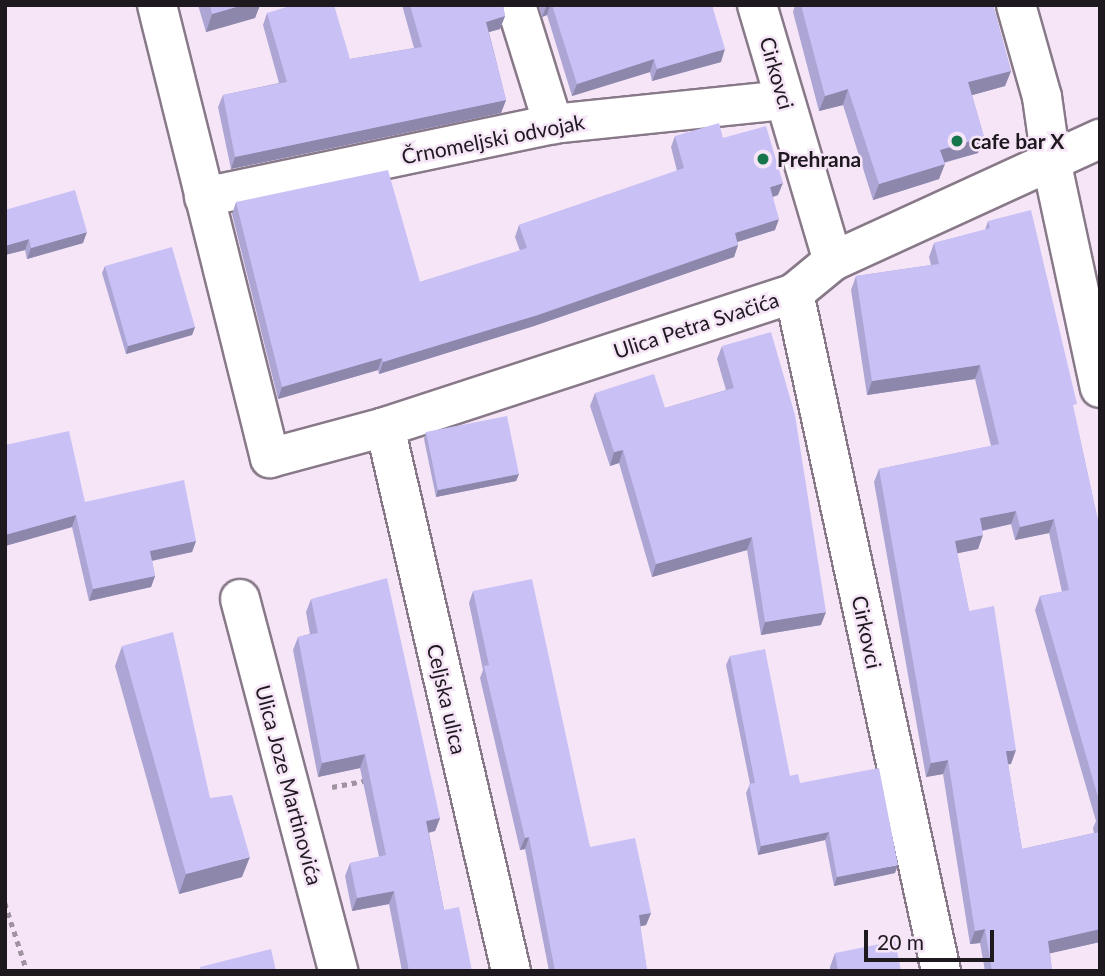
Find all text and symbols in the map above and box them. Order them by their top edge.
street label: Cirkovci [755,34,799,112]
street label: Črnomeljski odvojak [399,109,587,169]
place label: cafe bar X [971,128,1065,154]
marker: cafe bar X [949,133,965,149]
place label: Prehrana [777,146,861,172]
marker: Prehrana [755,151,771,167]
street label: Ulica Petra Svačića [610,286,782,364]
street label: Cirkovci [847,593,887,671]
street label: Celjska ulica [422,641,472,757]
street label: Ulica Joze Martinovića [250,682,328,888]
scale bar [867,916,996,960]
text: 20 m [877,929,924,954]

